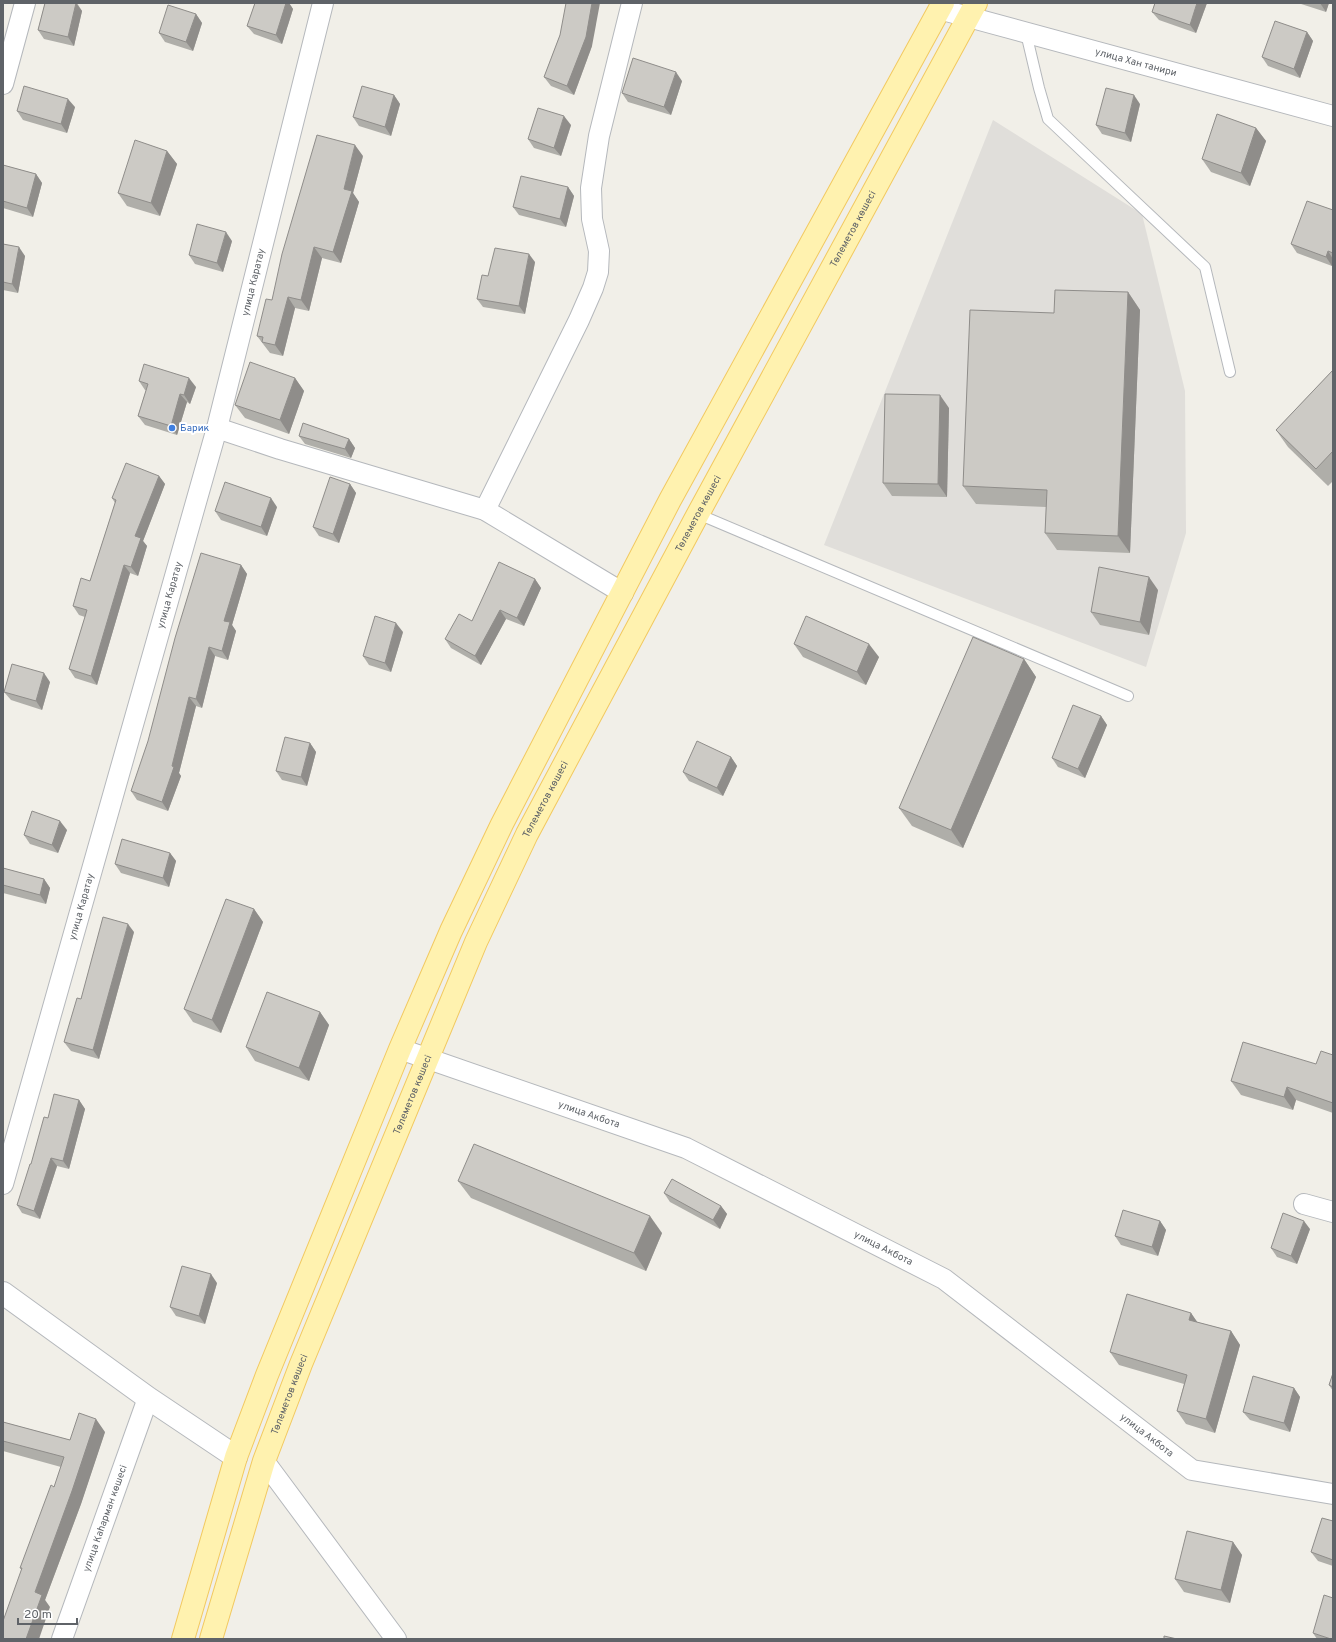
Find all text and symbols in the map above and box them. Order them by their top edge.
street label: улица Хан танири [1094,45,1178,80]
street label: Төлеметов көшесі [827,189,879,270]
street label: улица Каратау [239,247,268,317]
place label: Барик [180,422,210,435]
marker: Барик [167,423,177,433]
street label: Төлеметов көшесі [672,473,724,554]
street label: улица Каратау [154,560,185,630]
street label: Төлеметов көшесі [520,759,571,840]
street label: улица Каратау [66,872,97,942]
street label: Төлеметов көшесі [390,1053,435,1137]
street label: улица Акбота [556,1098,622,1131]
street label: улица Акбота [852,1228,915,1269]
street label: Төлеметов көшесі [268,1352,311,1436]
street label: улица Акбота [1117,1410,1176,1460]
street label: улица Каһарман көшесі [80,1463,130,1574]
scale bar [18,1600,77,1626]
text: 20 m [24,1607,52,1623]

